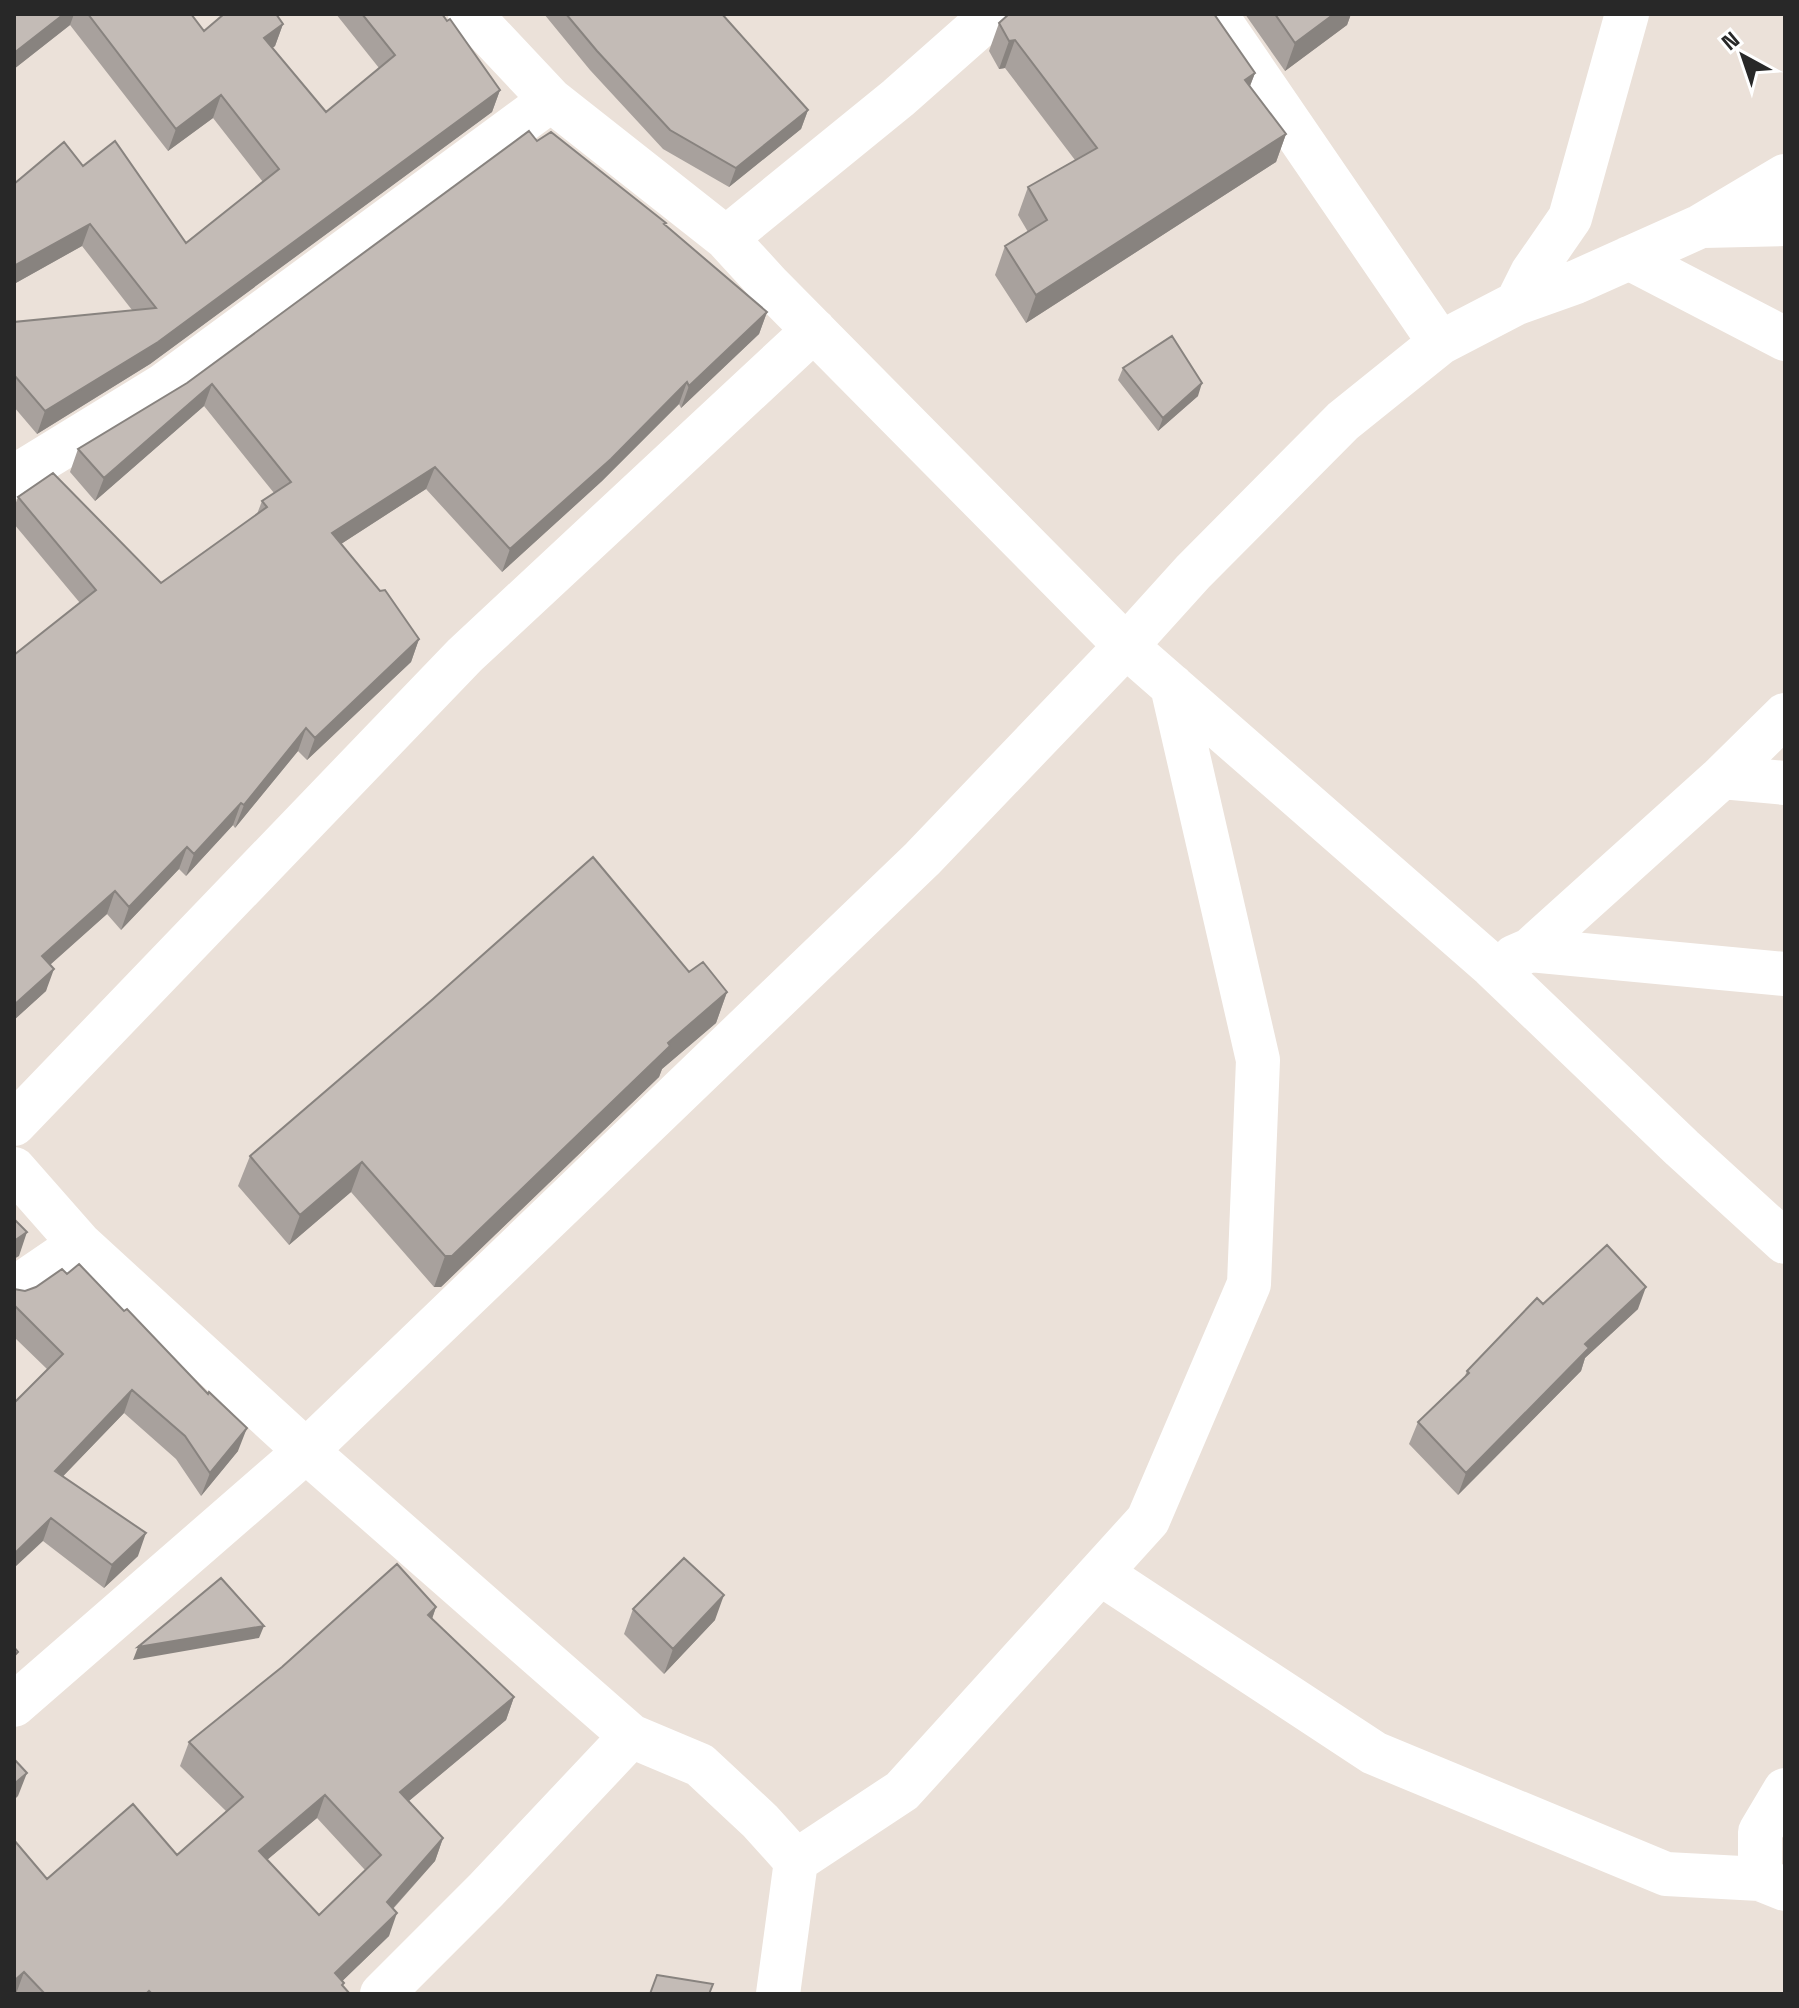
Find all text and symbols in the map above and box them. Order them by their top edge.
north arrow [1703,16,1783,96]
text: N [1715,25,1745,56]

